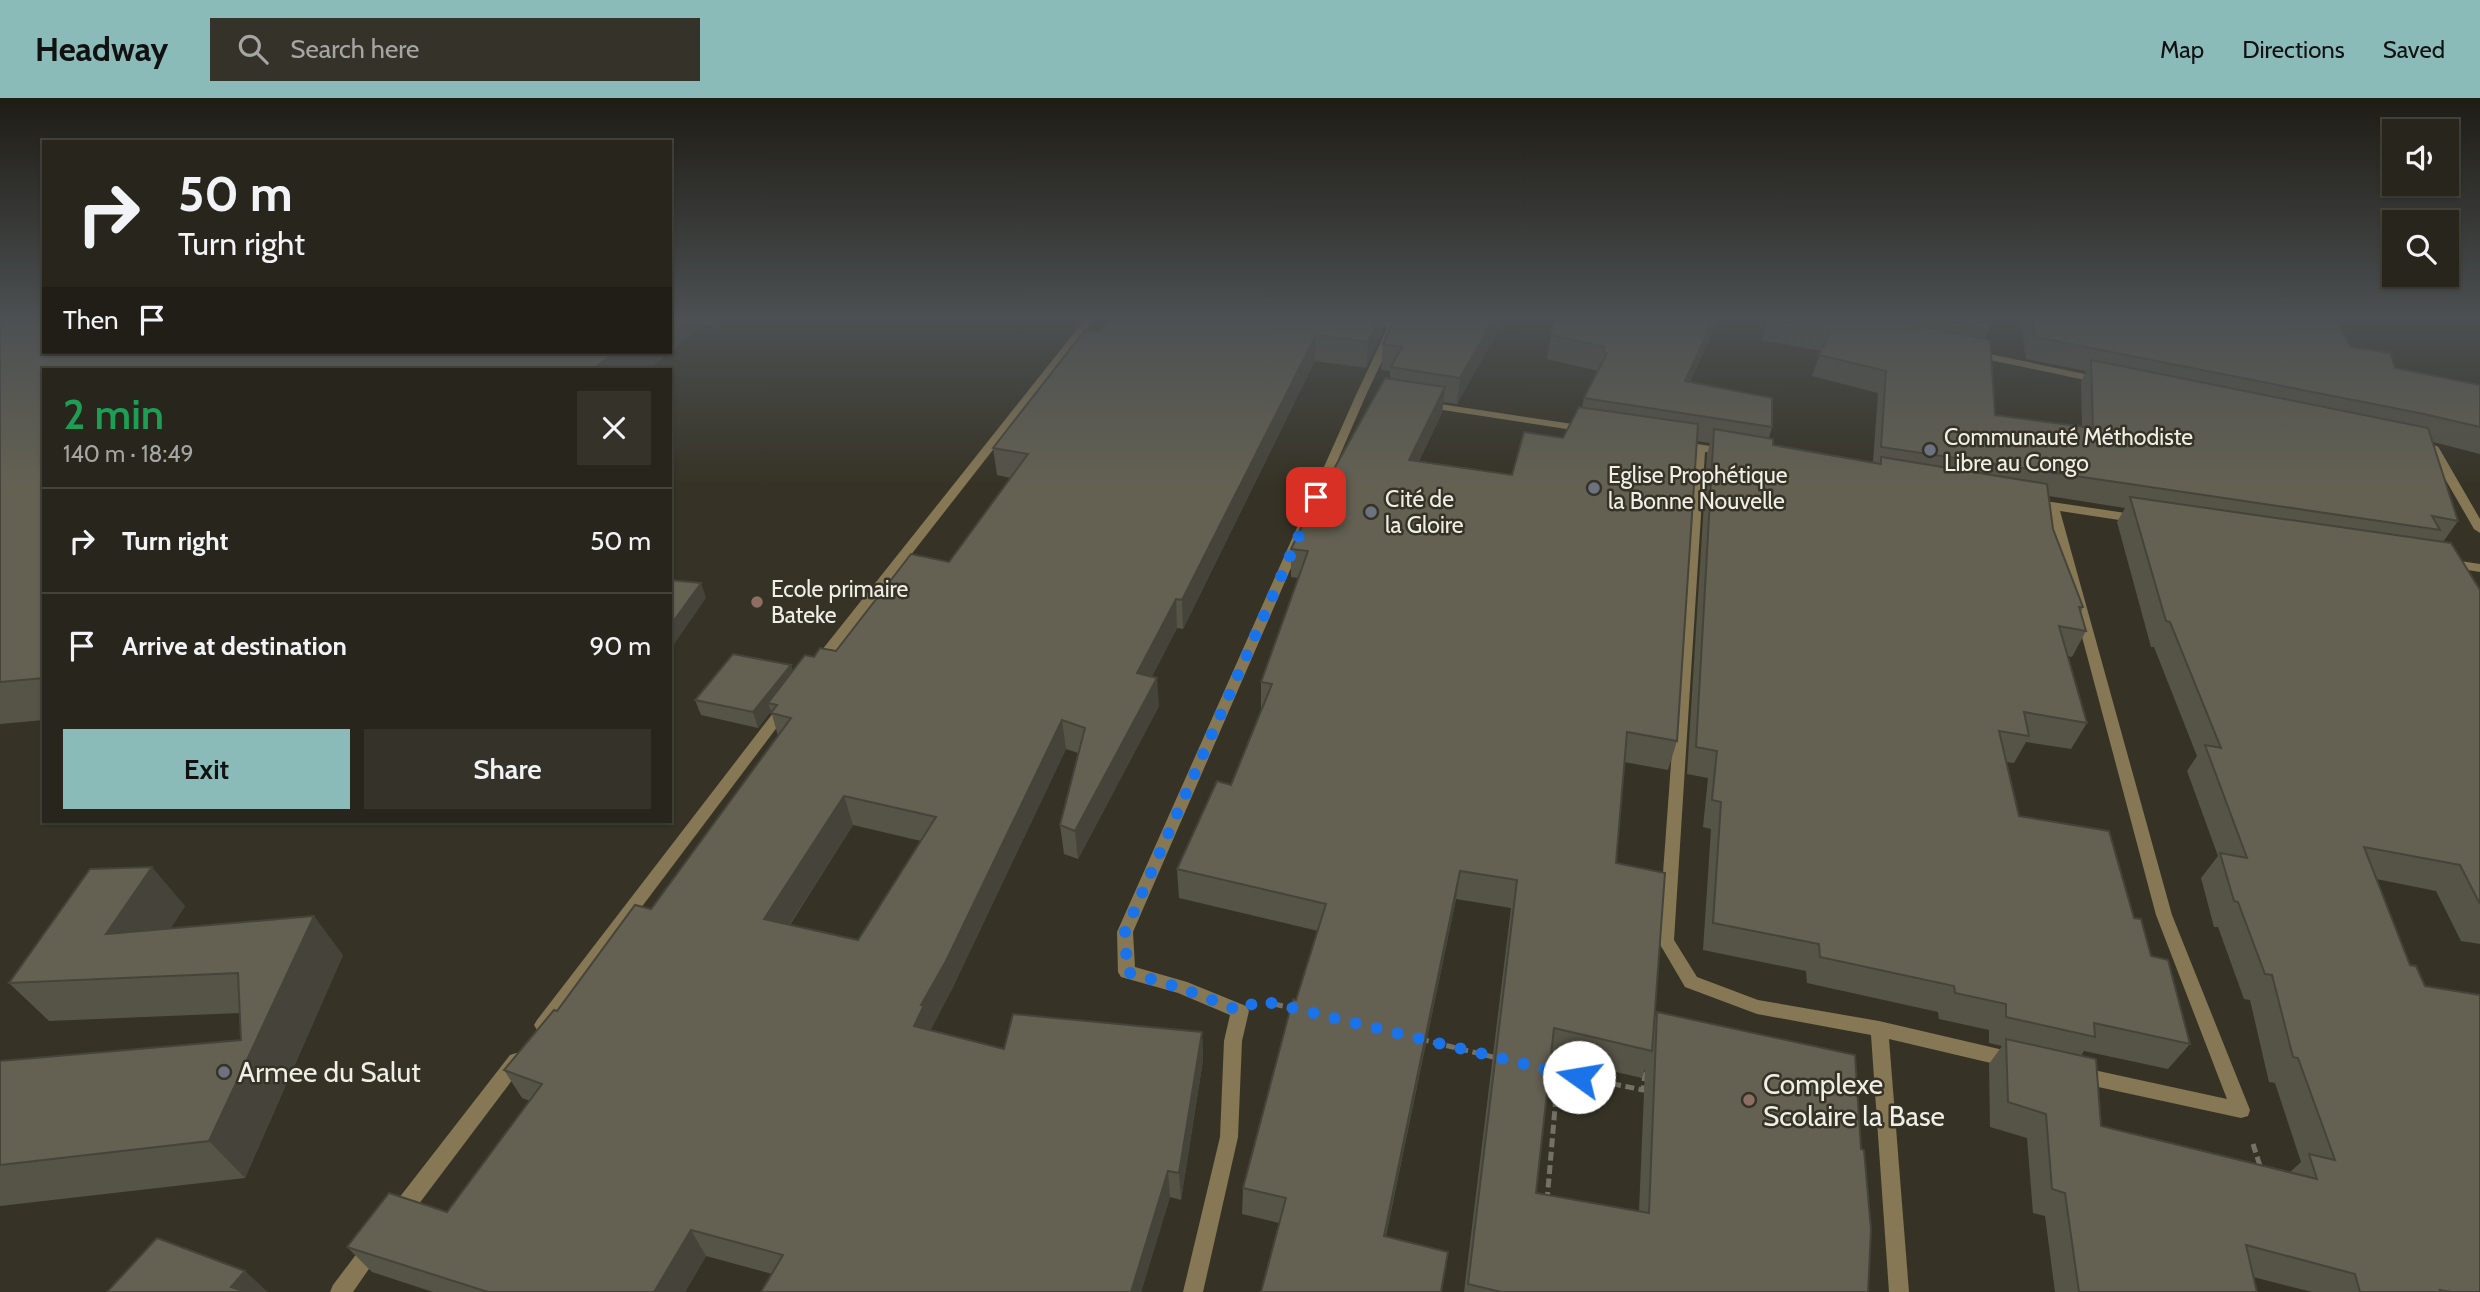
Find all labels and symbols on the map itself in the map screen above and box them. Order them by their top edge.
place label: Communauté Méthodiste Libre au Congo [1944,423,2193,477]
marker: Communauté Méthodiste Libre au Congo [1922,442,1938,458]
place label: Eglise Prophétique la Bonne Nouvelle [1608,461,1788,515]
pin [1286,467,1346,527]
marker: Eglise Prophétique la Bonne Nouvelle [1586,480,1602,496]
place label: Cité de la Gloire [1385,485,1464,539]
marker: Cité de la Gloire [1363,504,1379,520]
place label: Ecole primaire Bateke [771,575,909,629]
marker: Ecole primaire Bateke [749,594,765,610]
position arrow [1542,1040,1616,1114]
place label: Armee du Salut [238,1055,421,1089]
marker: Armee du Salut [216,1064,232,1080]
place label: Complexe Scolaire la Base [1763,1067,1945,1133]
marker: Complexe Scolaire la Base [1741,1092,1757,1108]

